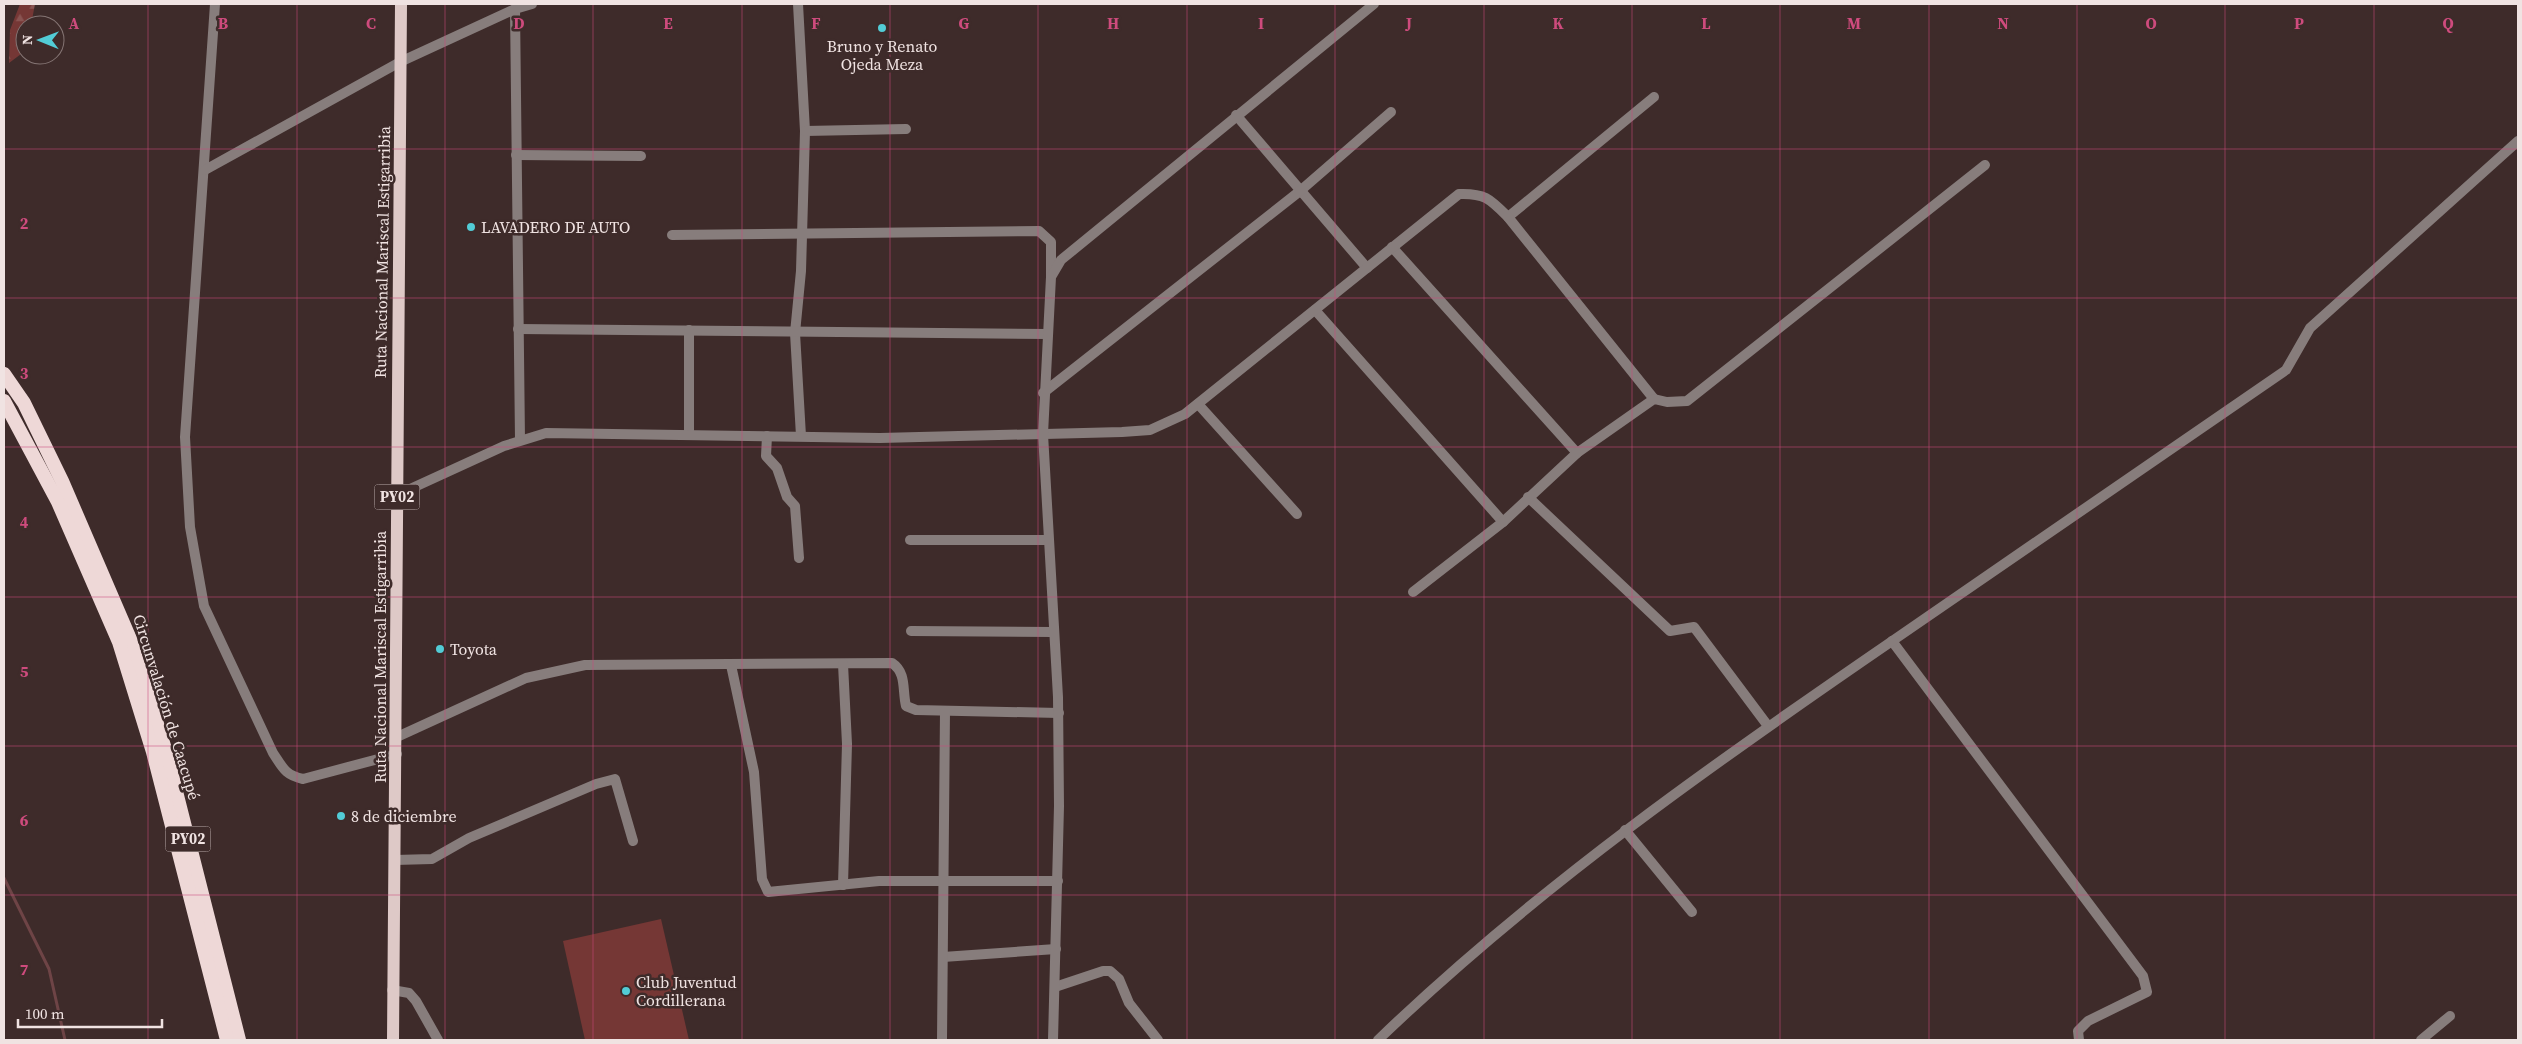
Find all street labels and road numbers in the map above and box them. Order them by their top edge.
street label: Ruta Nacional Mariscal Estigarribia [369,125,395,378]
road number: PY02 [374,484,420,510]
street label: Ruta Nacional Mariscal Estigarribia [369,530,391,783]
street label: Circunvalación de Caacupé [128,611,206,803]
road number: PY02 [166,826,210,852]

